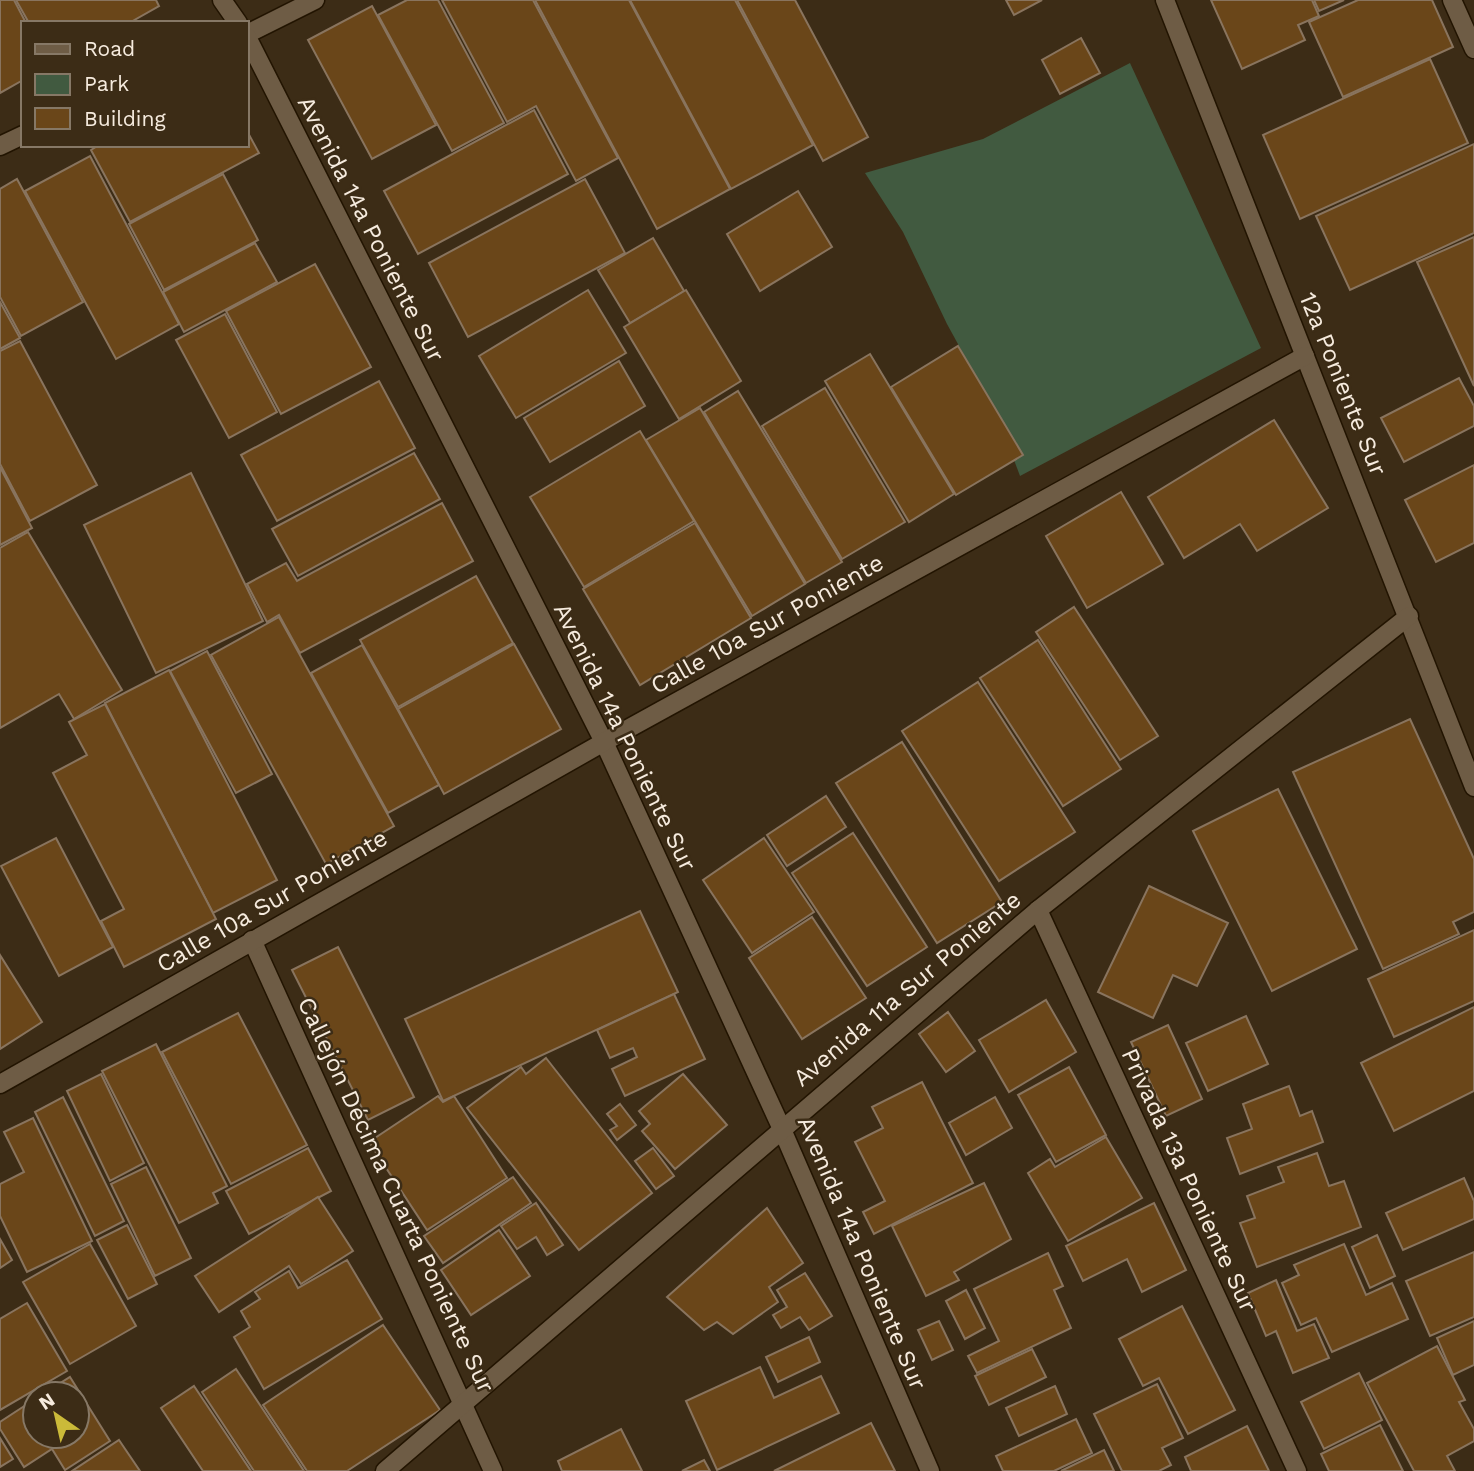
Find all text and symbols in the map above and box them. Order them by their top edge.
legend [21,21,248,147]
text: Road [84,36,135,61]
text: Park [84,71,129,96]
street label: Avenida 14a Poniente Sur [292,92,450,367]
text: Building [84,106,166,131]
street label: 12a Poniente Sur [1293,288,1393,480]
street label: Calle 10a Sur Poniente [646,548,888,700]
street label: Avenida 14a Poniente Sur [548,599,702,876]
street label: Calle 10a Sur Poniente [152,823,392,979]
street label: Avenida 11a Sur Poniente [788,886,1026,1092]
street label: Callejón Décima Cuarta Poniente Sur [292,993,500,1397]
street label: Privada 13a Poniente Sur [1116,1044,1263,1316]
street label: Avenida 14a Poniente Sur [792,1112,932,1394]
north arrow [21,1380,91,1450]
text: N [35,1388,59,1415]

